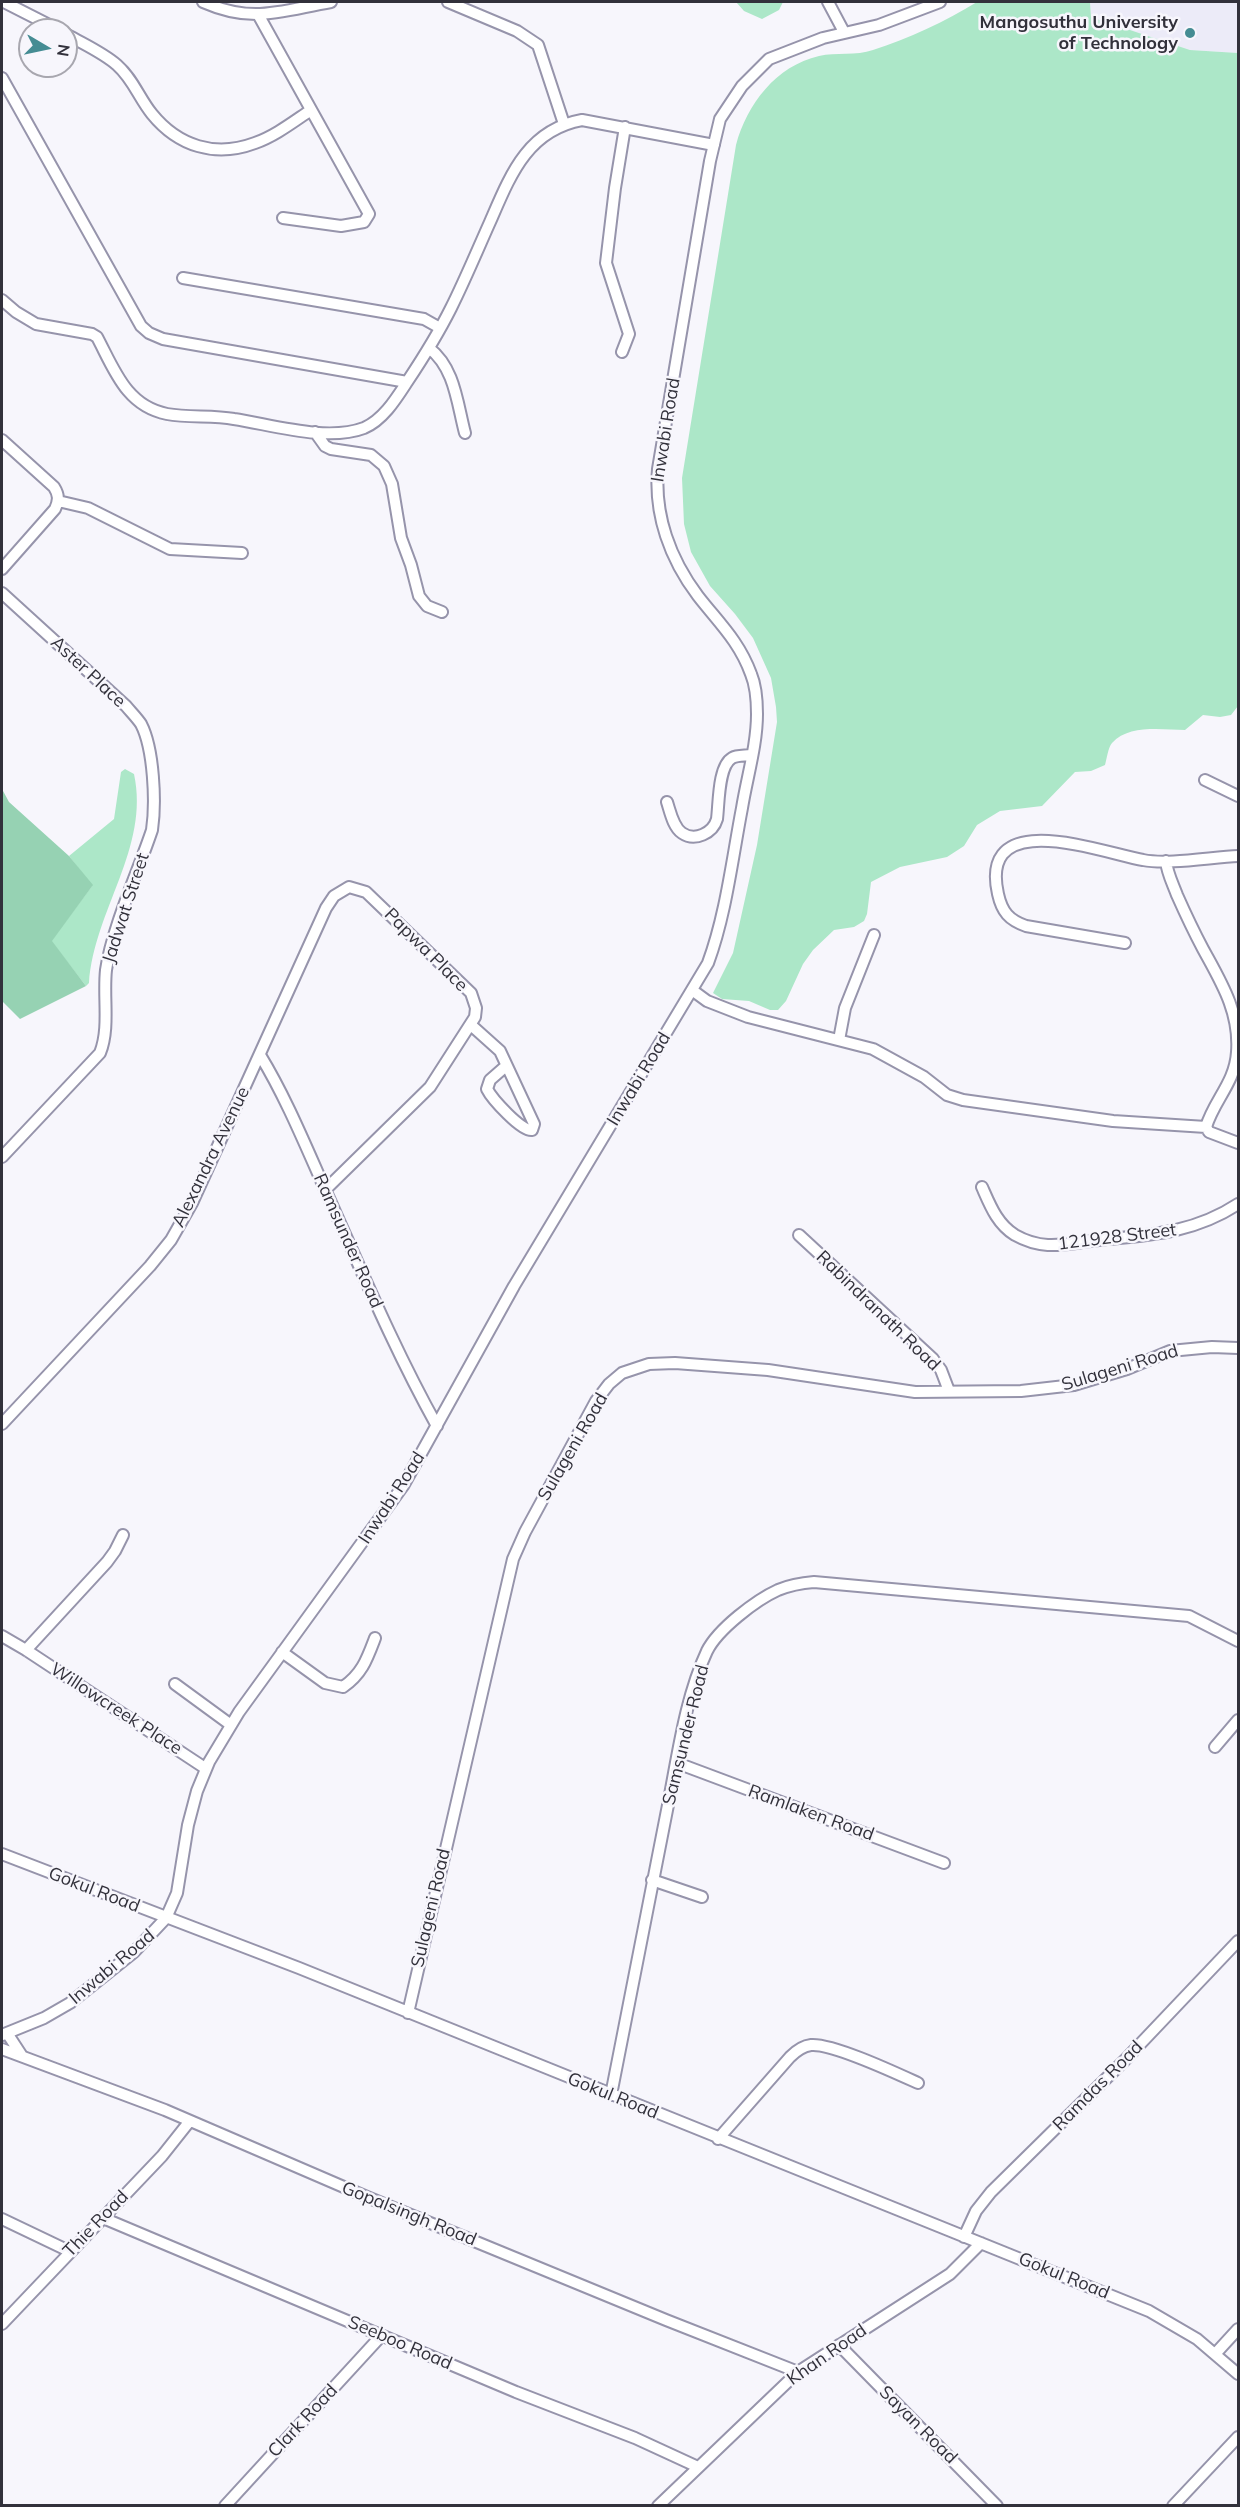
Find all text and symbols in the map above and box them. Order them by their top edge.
place label: Mangosuthu University of Technology [980,12,1178,54]
north arrow [18,18,78,78]
marker: Mangosuthu University of Technology [1183,26,1197,40]
text: N [53,43,75,58]
street label: Inwabi Road [647,376,685,484]
street label: Aster Place [46,632,130,712]
street label: Jadwat Street [98,850,154,966]
street label: Papwa Place [380,904,472,996]
street label: Inwabi Road [603,1028,675,1130]
street label: Alexandra Avenue [168,1083,254,1231]
street label: Ramsunder Road [309,1170,387,1312]
street label: 121928 Street [1056,1219,1178,1255]
street label: Rabindranath Road [812,1246,944,1376]
street label: Sulageni Road [1059,1340,1181,1396]
street label: Sulageni Road [533,1389,613,1505]
street label: Inwabi Road [354,1448,430,1548]
street label: Willowcreek Place [46,1658,186,1760]
street label: Samsunder Road [658,1663,714,1807]
street label: Ramlaken Road [745,1780,877,1846]
street label: Sulageni Road [407,1847,455,1969]
street label: Gokul Road [45,1863,143,1917]
street label: Inwabi Road [65,1925,159,2009]
street label: Ramdas Road [1049,2037,1147,2135]
street label: Gokul Road [564,2068,662,2124]
street label: Gopalsingh Road [339,2177,479,2251]
street label: Thie Road [59,2186,133,2262]
street label: Gokul Road [1015,2248,1113,2304]
street label: Seeboo Road [345,2311,455,2375]
street label: Khan Road [783,2320,871,2390]
street label: Clark Road [264,2380,342,2462]
street label: Sayan Road [874,2381,962,2469]

